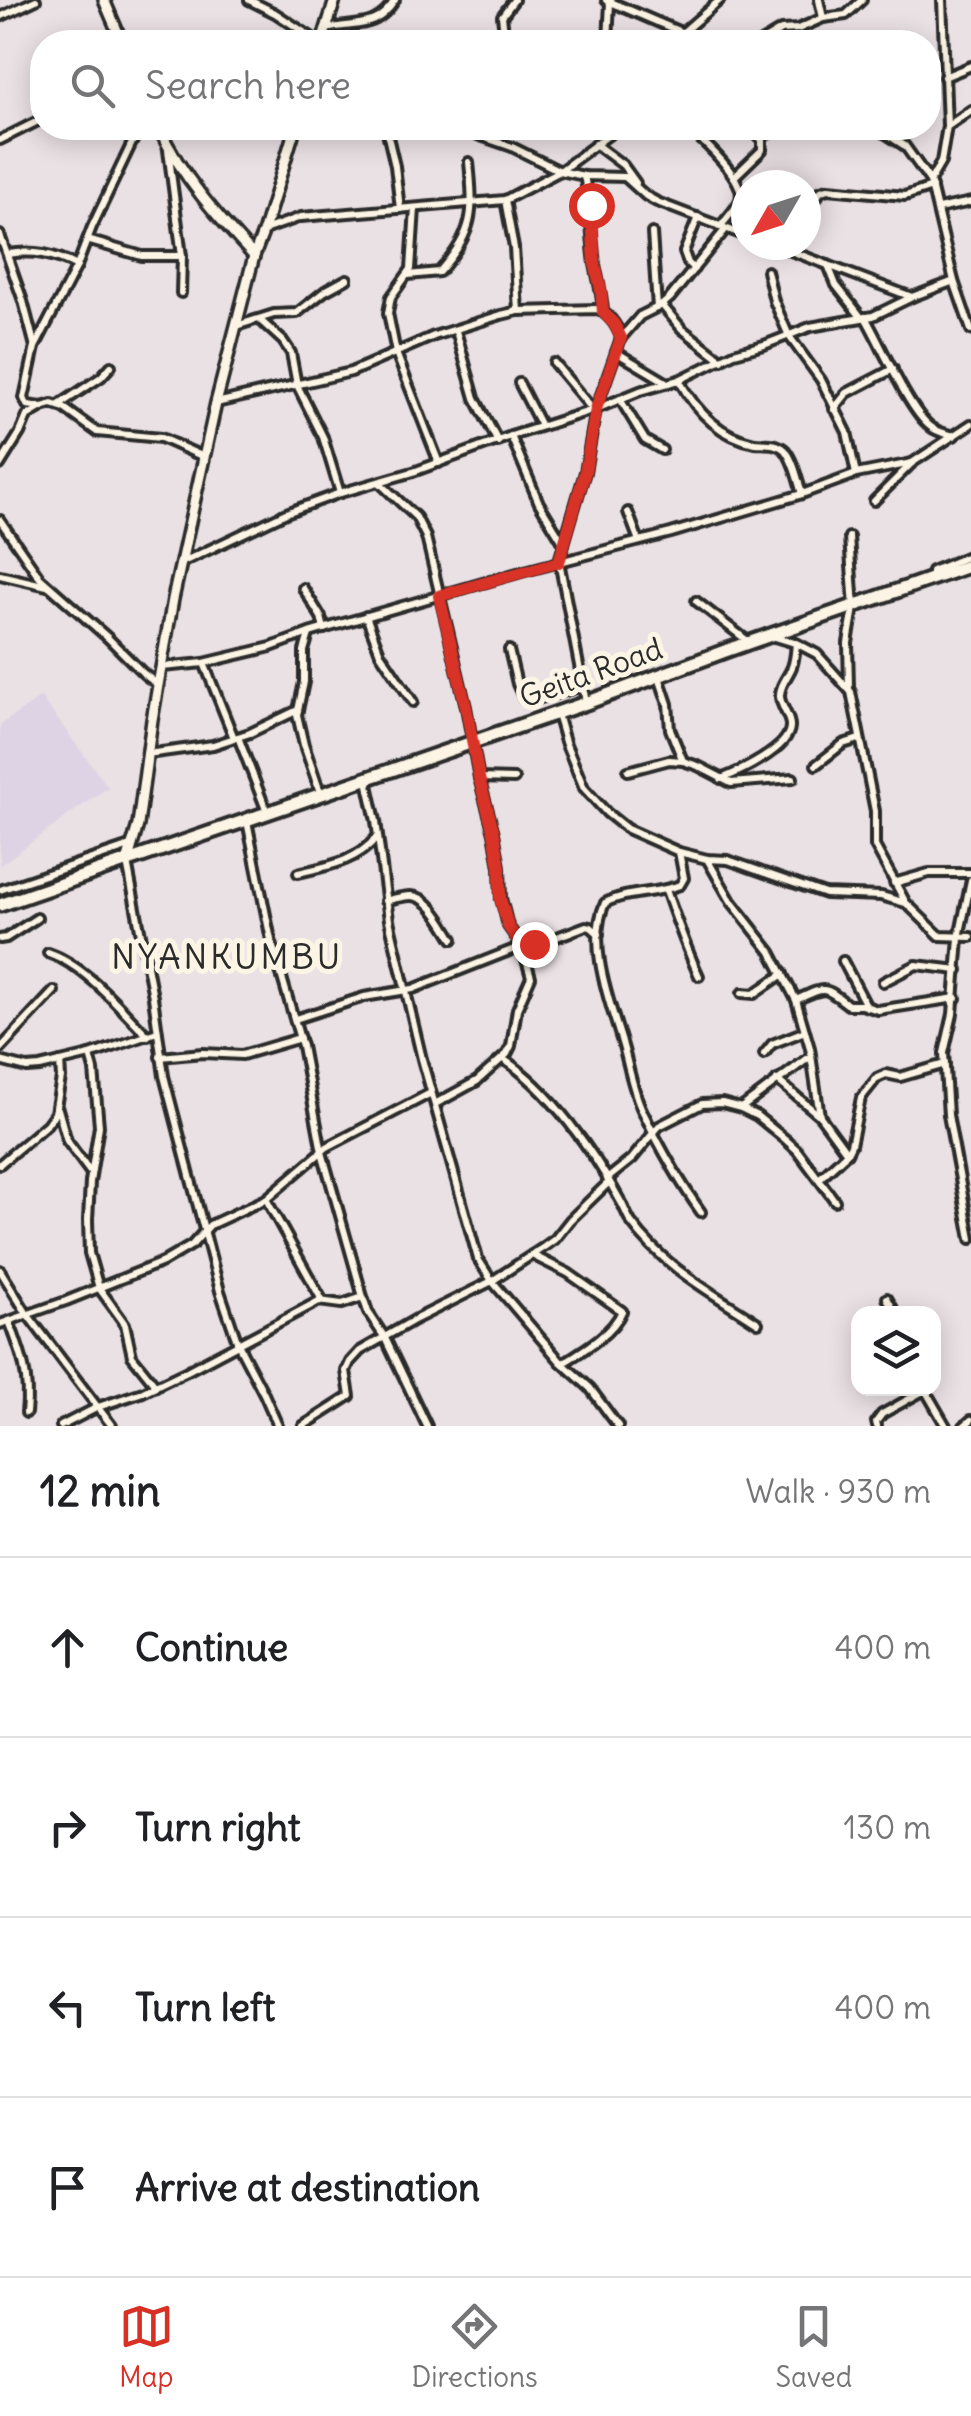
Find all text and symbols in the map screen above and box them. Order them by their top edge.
search box [30,30,941,140]
icon: search [65,58,120,113]
text: Search here [145,62,351,109]
north arrow [731,170,821,260]
route start [569,183,615,229]
street label: Geita Road [514,629,667,715]
route end [512,922,558,968]
district label: NYANKUMBU [111,934,343,978]
map controls [851,1306,941,1396]
button: layers [851,1306,941,1396]
text: 12 min [40,1465,160,1517]
text: Walk · 930 m [746,1471,931,1512]
icon: ahead [40,1620,95,1675]
text: Continue [135,1624,288,1671]
text: 400 m [835,1627,931,1668]
icon: right [40,1800,95,1855]
text: Turn right [135,1804,301,1851]
text: 130 m [843,1807,931,1848]
icon: left [40,1980,95,2035]
text: Turn left [135,1984,275,2031]
text: 400 m [835,1987,931,2028]
icon: arrive [40,2160,95,2215]
text: Arrive at destination [135,2164,480,2211]
tab: Map [119,2299,174,2395]
tab: Directions [411,2299,538,2395]
tab: Saved [775,2299,852,2395]

